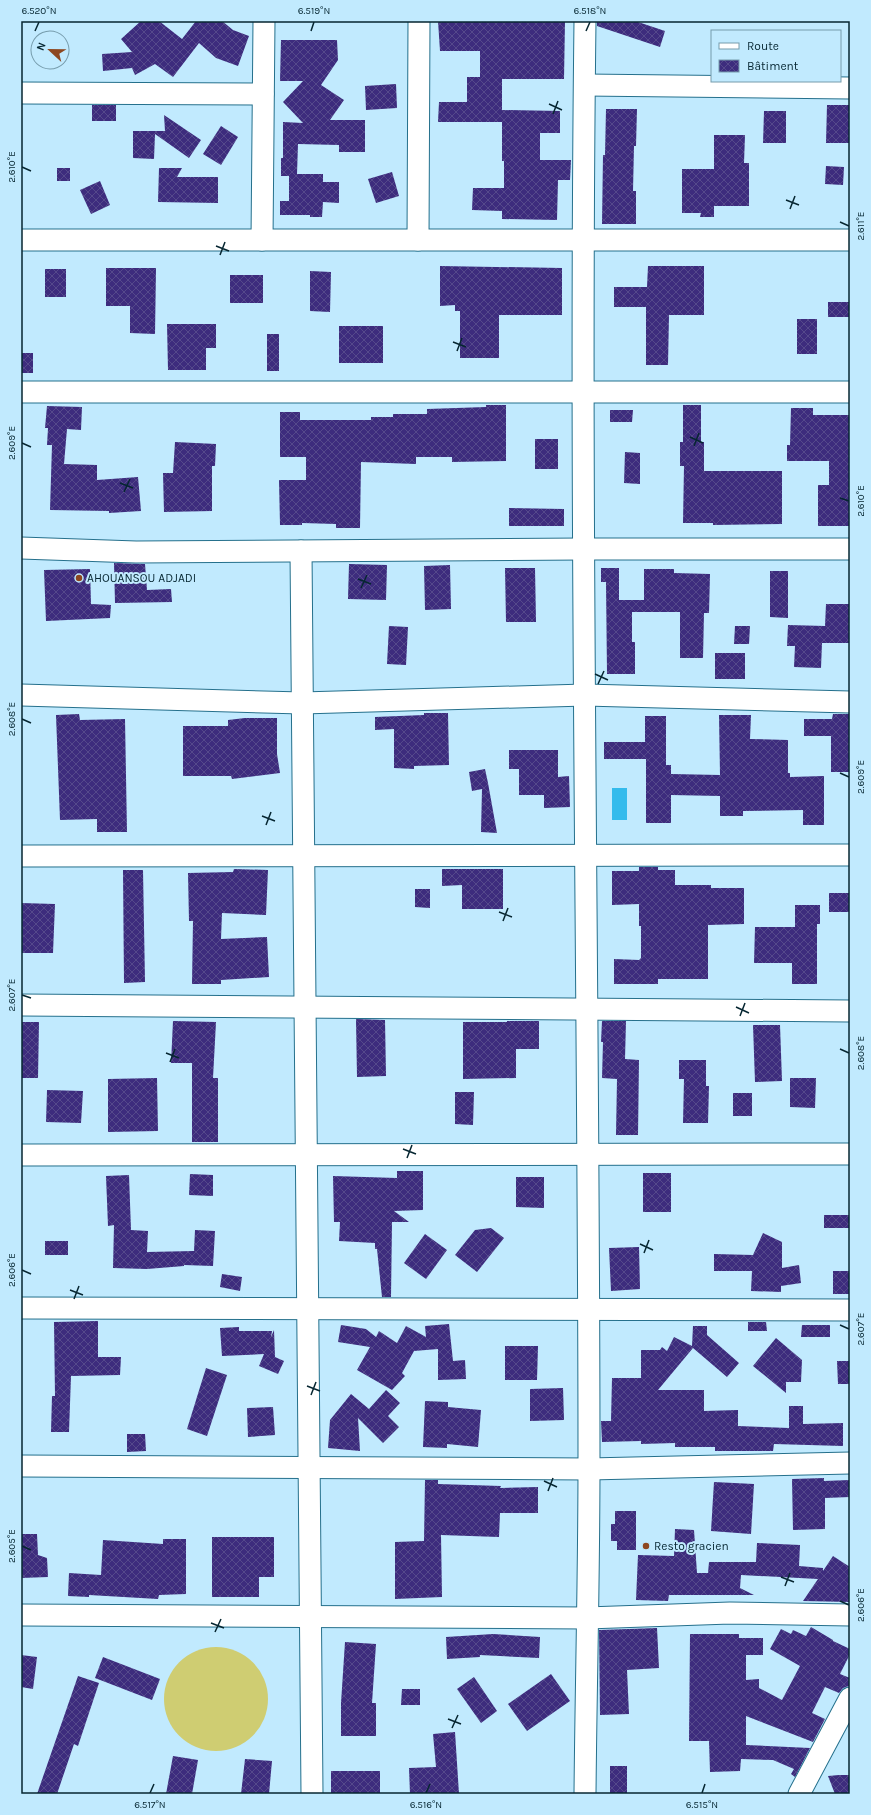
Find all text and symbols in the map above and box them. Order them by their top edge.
text: 6.520°N [21,5,57,17]
text: 6.519°N [298,5,330,17]
text: 6.518°N [574,5,606,17]
north arrow [30,30,70,70]
legend [711,30,841,82]
text: Route [747,39,779,53]
text: N [34,40,49,53]
text: Bâtiment [747,59,799,73]
text: 2.610°E [6,151,18,183]
text: 2.611°E [855,212,867,240]
text: 2.609°E [6,426,18,460]
text: 2.610°E [855,485,867,517]
place label: AHOUANSOU ADJADI [87,571,196,585]
marker: AHOUANSOU ADJADI [74,573,84,583]
text: 2.608°E [6,702,18,736]
text: 2.609°E [855,760,867,794]
text: 2.607°E [6,979,18,1011]
text: 2.608°E [855,1036,867,1070]
text: 2.606°E [6,1253,18,1287]
text: 2.607°E [855,1313,867,1345]
text: 2.605°E [6,1529,18,1563]
place label: Resto gracien [654,1539,729,1553]
marker: Resto gracien [641,1541,651,1551]
text: 2.606°E [855,1588,867,1622]
text: 6.517°N [134,1799,166,1811]
text: 6.516°N [410,1799,442,1811]
text: 6.515°N [686,1799,718,1811]

